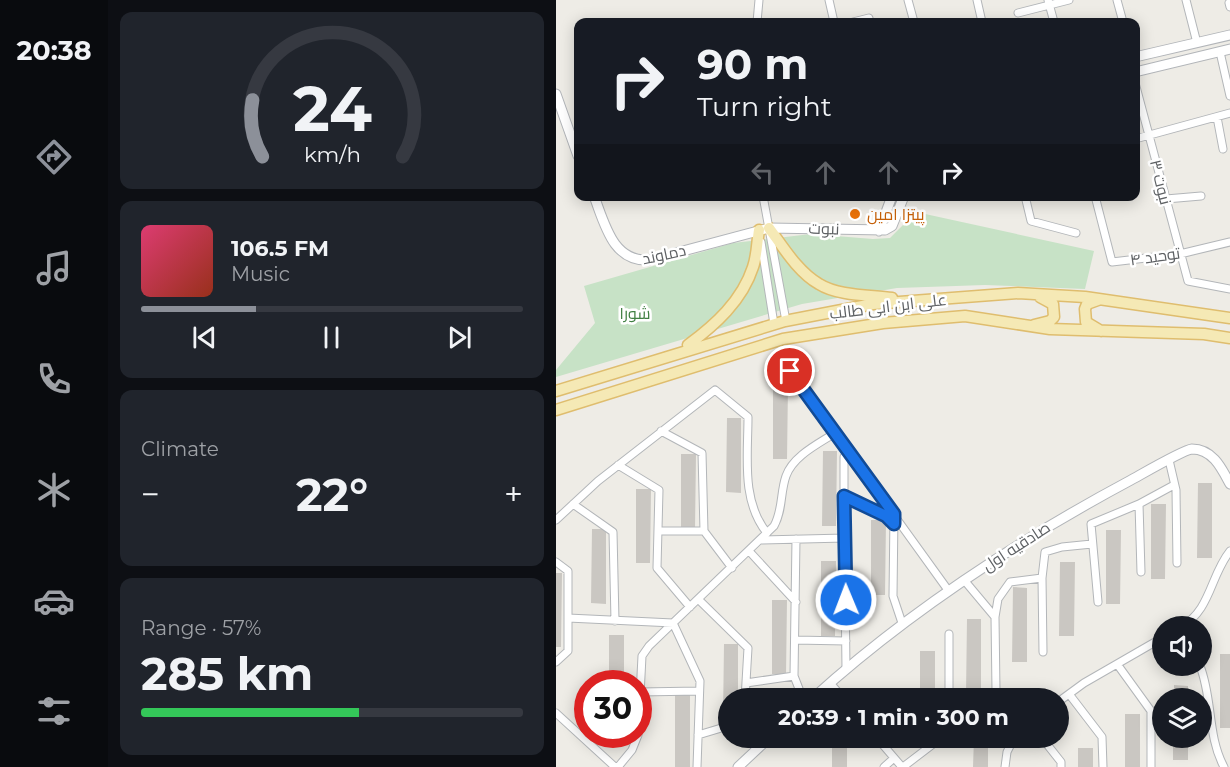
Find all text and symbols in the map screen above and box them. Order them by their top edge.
text: 20:38 [16,34,92,67]
text: 90 m [697,38,808,90]
icon: right [598,42,676,120]
text: 24 [292,72,372,148]
text: Turn right [697,90,832,123]
icon: directions [33,136,75,178]
text: km/h [303,142,361,168]
icon: left [746,156,779,189]
icon: ahead [809,156,842,189]
icon: ahead [872,156,905,189]
icon: right [935,156,968,189]
street label: نبوت ۳ [1146,158,1175,207]
place label: پیتزا امین [867,205,925,226]
marker: پیتزا امین [848,207,862,221]
street label: نبوت [808,218,840,239]
text: 106.5 FM [231,235,329,262]
street label: دماوند [640,241,688,268]
street label: توحید ۴ [1129,243,1182,269]
icon: music [33,247,75,289]
text: Music [231,262,290,286]
street label: علی ابن ابی طالب [829,290,948,324]
park label: شورا [620,304,651,323]
icon: previous [188,321,221,354]
icon: pause [315,321,348,354]
icon: next [443,321,476,354]
pin [764,345,815,396]
icon: arrive [773,354,806,387]
icon: phone [33,358,75,400]
text: Climate [141,437,219,461]
text: 22° [296,467,368,522]
icon: climate [33,469,75,511]
text: − [141,474,160,514]
text: + [504,474,523,514]
street label: صادقیه اول [979,517,1054,576]
position arrow [814,568,878,632]
icon: car [33,580,75,622]
text: Range · 57% [141,616,261,640]
map controls [1152,616,1212,748]
button: sound [1152,616,1212,676]
text: 285 km [141,646,313,701]
speed limit sign: 30 [574,670,652,748]
button: layers [1152,688,1212,748]
icon: filters [33,690,75,732]
text: 20:39 · 1 min · 300 m [778,704,1009,731]

